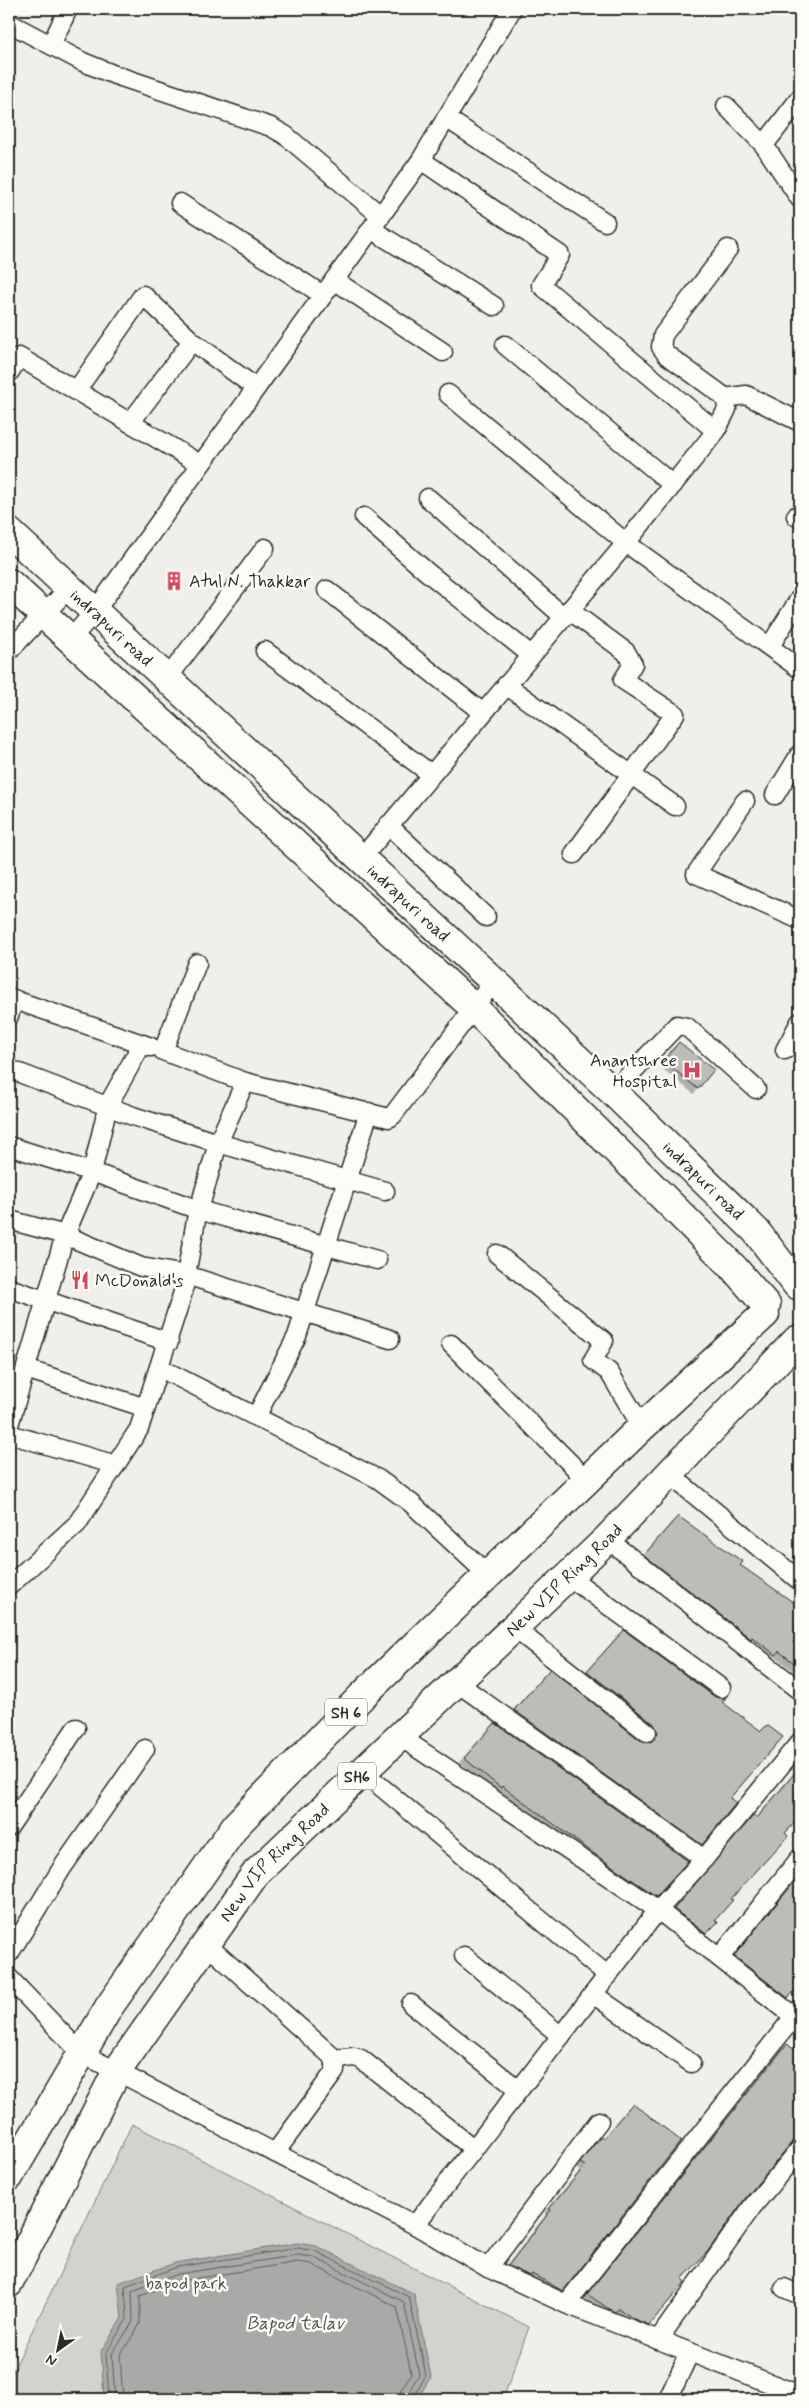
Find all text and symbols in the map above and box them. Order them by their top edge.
building icon: Atul N. Thakkar [163,570,185,592]
place label: Atul N. Thakkar [189,570,311,594]
street label: indrapuri road [64,583,158,672]
street label: indrapuri road [361,859,455,948]
place label: Anantshree Hospital [590,1049,677,1094]
hospital icon: Anantshree Hospital [681,1059,703,1081]
street label: indrapuri road [657,1136,749,1226]
restaurant icon: McDonald's [69,1269,91,1291]
place label: McDonald's [95,1269,183,1293]
street label: New VIP Ring Road [501,1519,629,1642]
road number: SH 6 [325,1698,367,1725]
road number: SH6 [338,1762,376,1790]
street label: New VIP Ring Road [214,1798,335,1927]
park label: bapod park [145,2272,227,2296]
water label: Bapod talav [246,2311,346,2336]
north arrow [32,2326,82,2376]
text: N [43,2350,60,2370]

